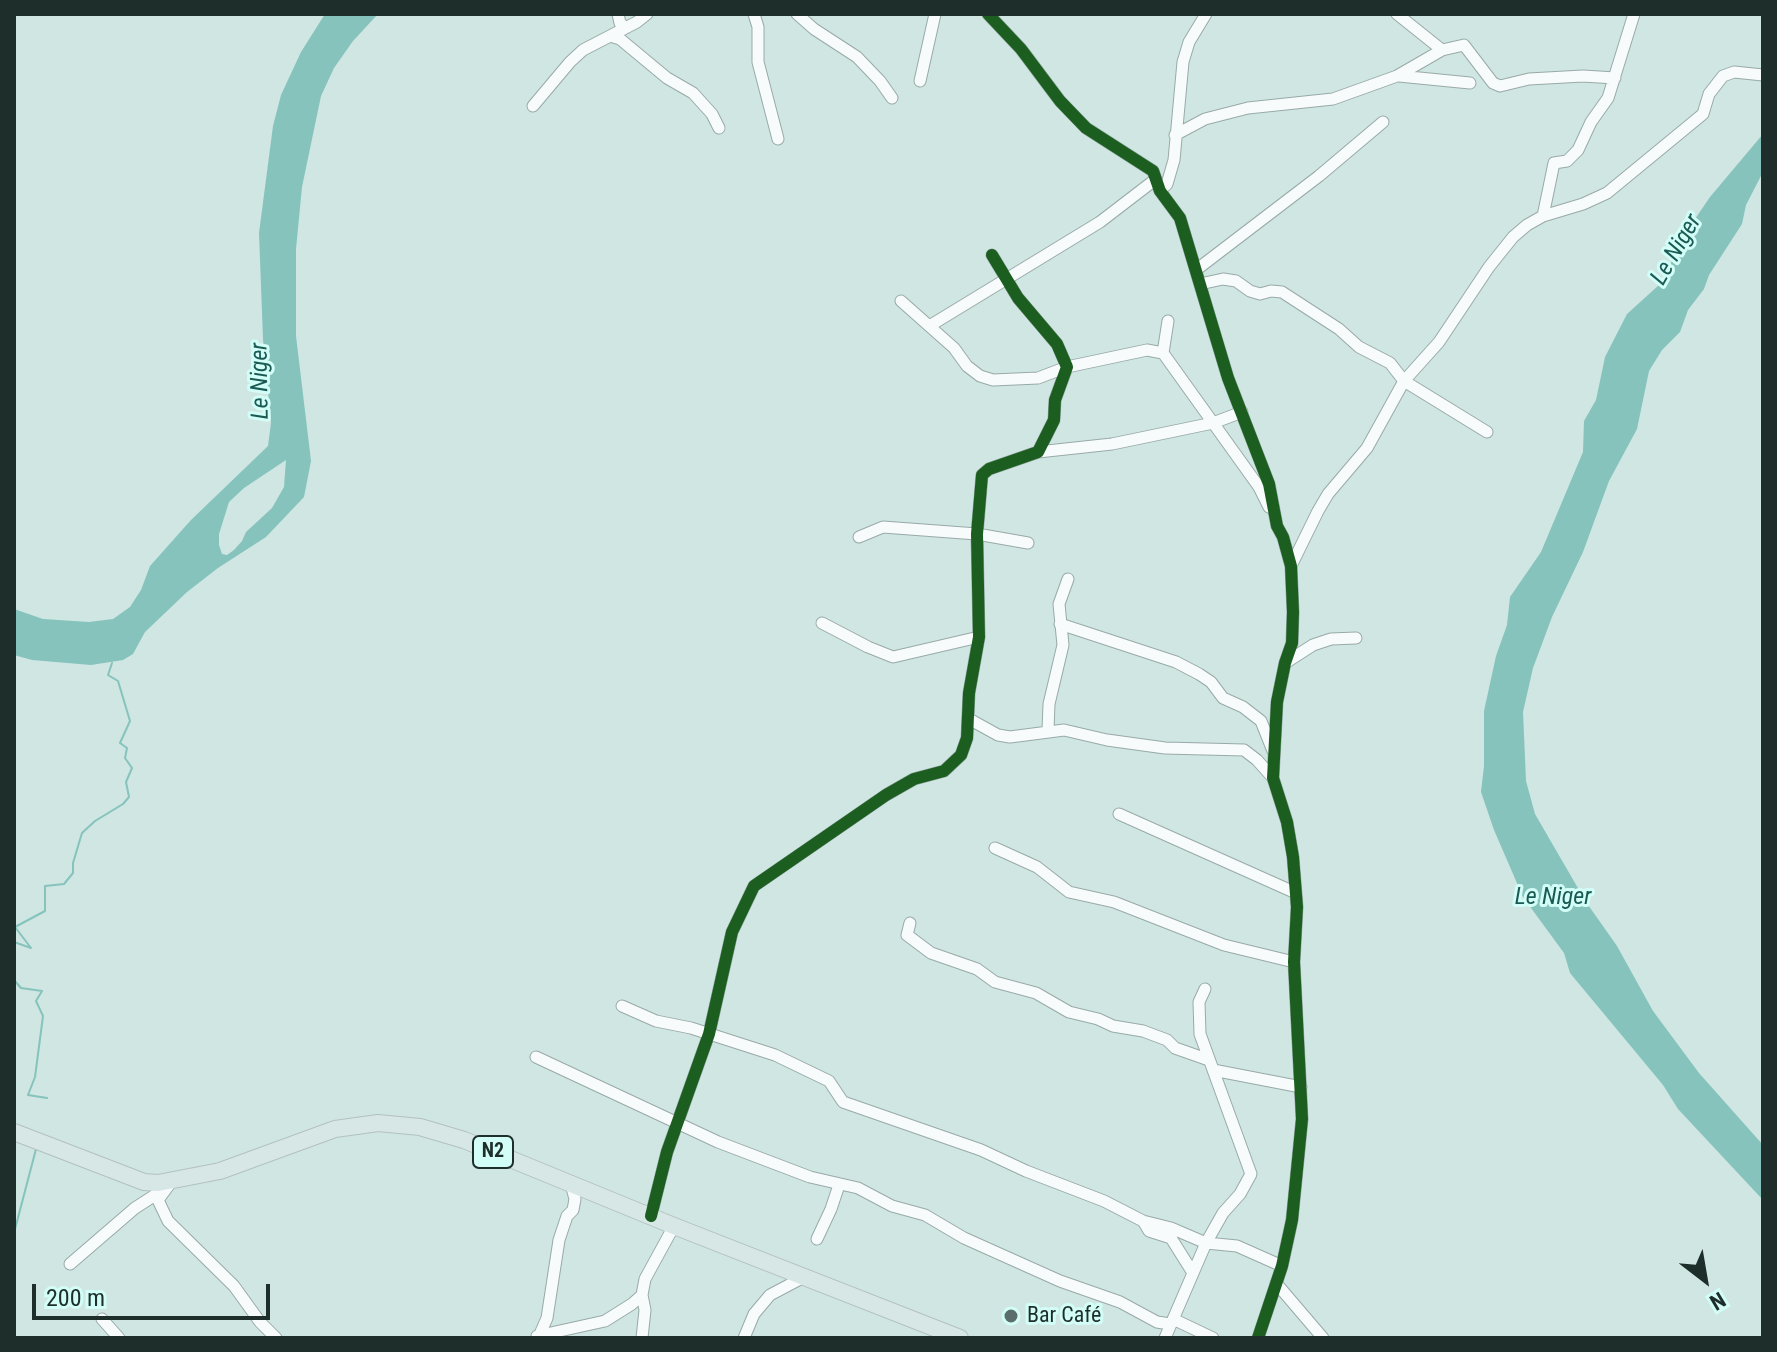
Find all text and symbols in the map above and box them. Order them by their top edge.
water label: Le Niger [1645,210,1709,290]
water label: Le Niger [246,342,276,420]
water label: Le Niger [1515,884,1591,912]
road number: N2 [473,1136,513,1168]
north arrow [1665,1240,1745,1320]
scale bar [36,1268,274,1318]
text: 200 m [46,1284,105,1312]
text: N [1705,1287,1730,1315]
place label: Bar Café [1027,1303,1101,1329]
marker: Bar Café [1002,1307,1020,1325]

